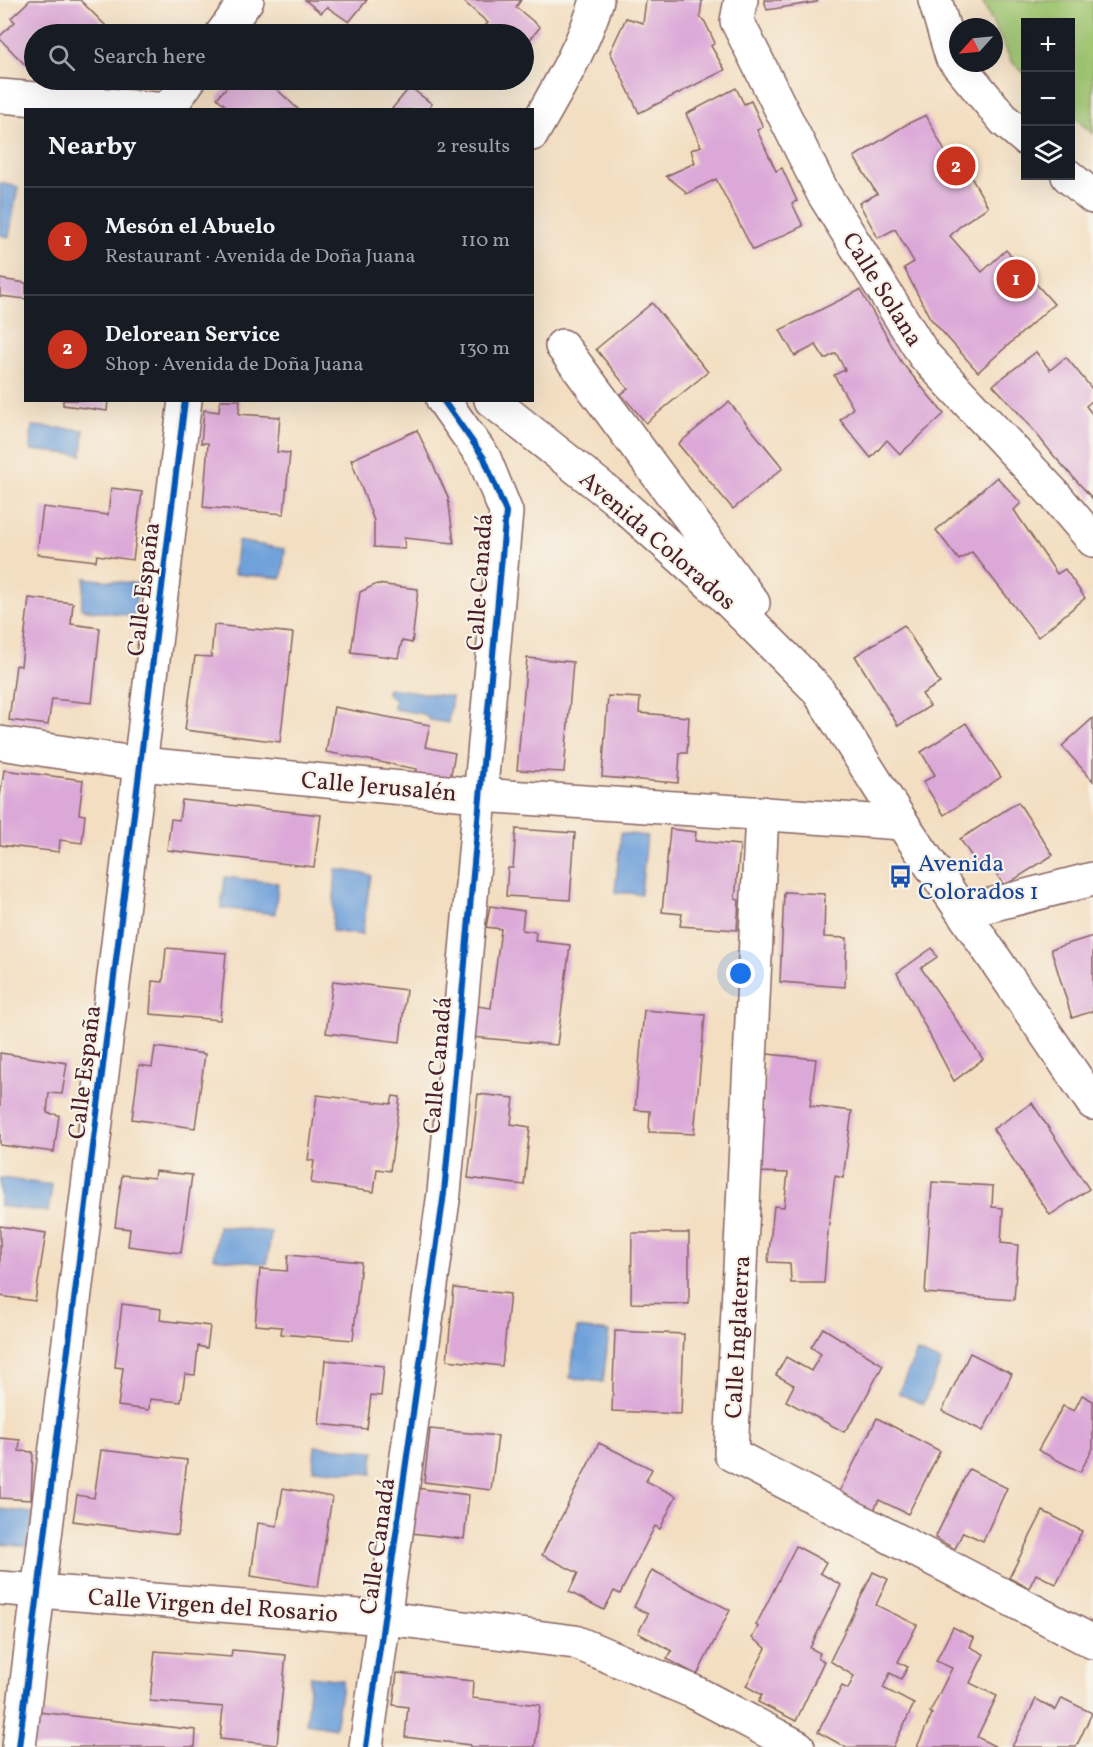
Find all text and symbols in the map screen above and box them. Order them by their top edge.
north arrow [949,18,1003,72]
map controls [1021,18,1075,180]
button: + [1021,18,1075,72]
search box [24,24,534,90]
icon: search [45,41,78,74]
text: Search here [93,42,206,73]
button: − [1021,72,1075,126]
button: layers [1021,126,1075,180]
text: Nearby [48,129,137,165]
text: 2 results [436,133,510,161]
pin: 2 [936,144,976,188]
text: Mesón el Abuelo [105,212,275,243]
street label: Calle Solana [833,226,930,354]
text: 1 [63,227,72,255]
text: 110 m [461,227,510,255]
text: Restaurant · Avenida de Doña Juana [105,243,415,271]
pin: 1 [996,256,1036,302]
text: Delorean Service [105,320,280,351]
text: 2 [62,335,73,363]
text: 130 m [459,335,510,363]
text: Shop · Avenida de Doña Juana [105,351,364,379]
street label: Avenida Colorados [571,464,742,619]
street label: Calle Canadá [459,512,503,652]
street label: Calle España [120,520,170,658]
street label: Calle Jerusalén [300,764,458,812]
place label: Avenida Colorados 1 [918,848,1039,910]
bus stop icon: Avenida Colorados 1 [887,864,913,890]
your location [726,959,755,988]
street label: Calle Canadá [416,995,462,1135]
street label: Calle España [61,1003,111,1141]
street label: Calle Inglaterra [718,1255,760,1420]
street label: Calle Canadá [353,1476,405,1617]
street label: Calle Virgen del Rosario [87,1581,339,1633]

